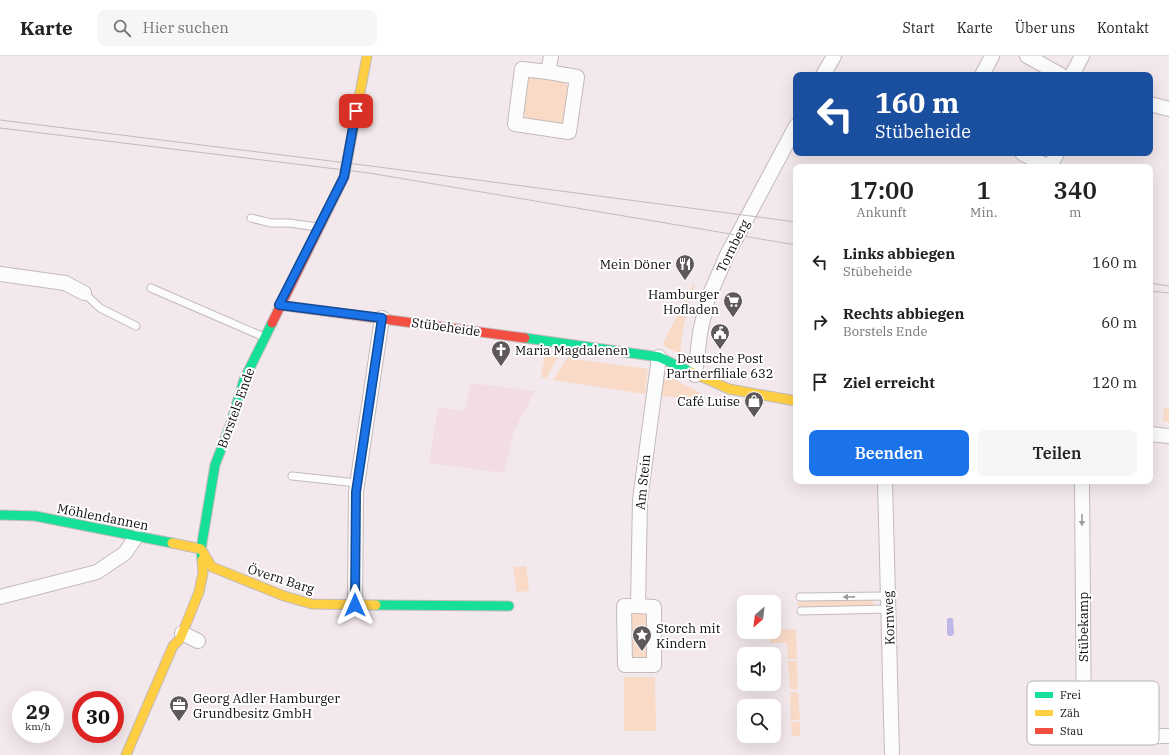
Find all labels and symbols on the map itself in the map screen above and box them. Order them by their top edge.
pin [339,94,373,128]
street label: Tornberg [712,217,754,275]
restaurant icon: Mein Döner [674,253,696,281]
place label: Mein Döner [600,256,671,273]
place label: Hamburger Hofladen [648,286,719,318]
supermarket icon: Hamburger Hofladen [722,290,744,318]
street label: Stübeheide [411,314,481,340]
public building icon: Deutsche Post Partnerfiliale 632 [709,322,731,350]
church icon: Maria Magdalenen [490,339,512,367]
place label: Maria Magdalenen [515,342,628,359]
place label: Deutsche Post Partnerfiliale 632 [666,350,774,382]
street label: Borstels Ende [214,365,258,451]
shop icon: Café Luise [743,390,765,418]
place label: Café Luise [677,393,740,410]
street label: Am Stein [632,453,654,511]
street label: Möhlendannen [56,500,150,534]
one-way arrow [1079,514,1085,527]
street label: Övern Barg [246,560,316,598]
position arrow [334,584,376,626]
street label: Kornweg [880,591,898,645]
street label: Stübekamp [1075,592,1092,662]
one-way arrow [842,594,855,600]
north arrow [737,595,781,639]
place label: Storch mit Kindern [656,620,721,652]
place icon: Storch mit Kindern [631,624,653,652]
legend [1027,681,1159,745]
text: Frei [1060,688,1081,702]
place label: Georg Adler Hamburger Grundbesitz GmbH [193,690,340,722]
speed limit sign: 30 [72,691,124,743]
office icon: Georg Adler Hamburger Grundbesitz GmbH [168,694,190,722]
text: Zäh [1060,706,1080,720]
text: Stau [1060,724,1083,738]

